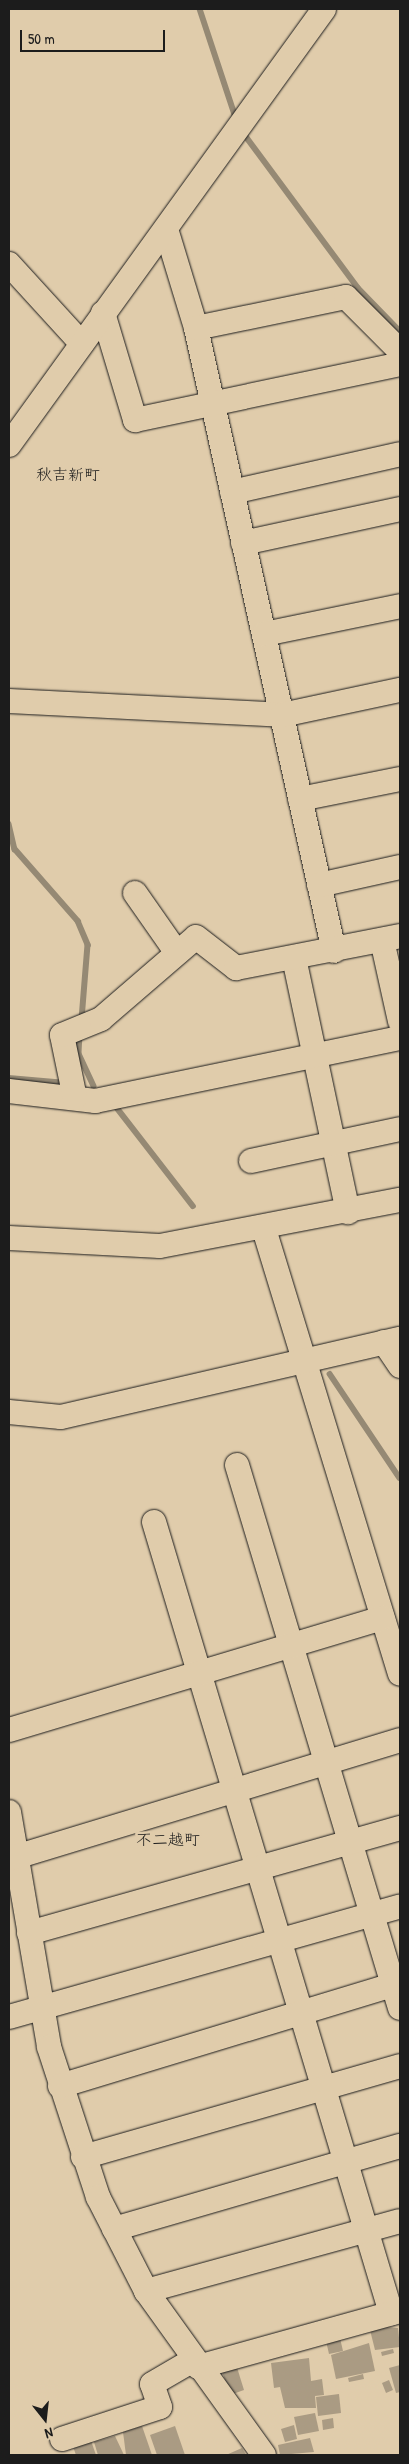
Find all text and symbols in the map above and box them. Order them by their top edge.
scale bar [22,20,168,52]
text: 50 m [28,28,55,49]
district label: 秋吉新町 [36,464,100,484]
district label: 不二越町 [136,1829,200,1849]
north arrow [20,2394,70,2444]
text: N [43,2424,55,2444]

